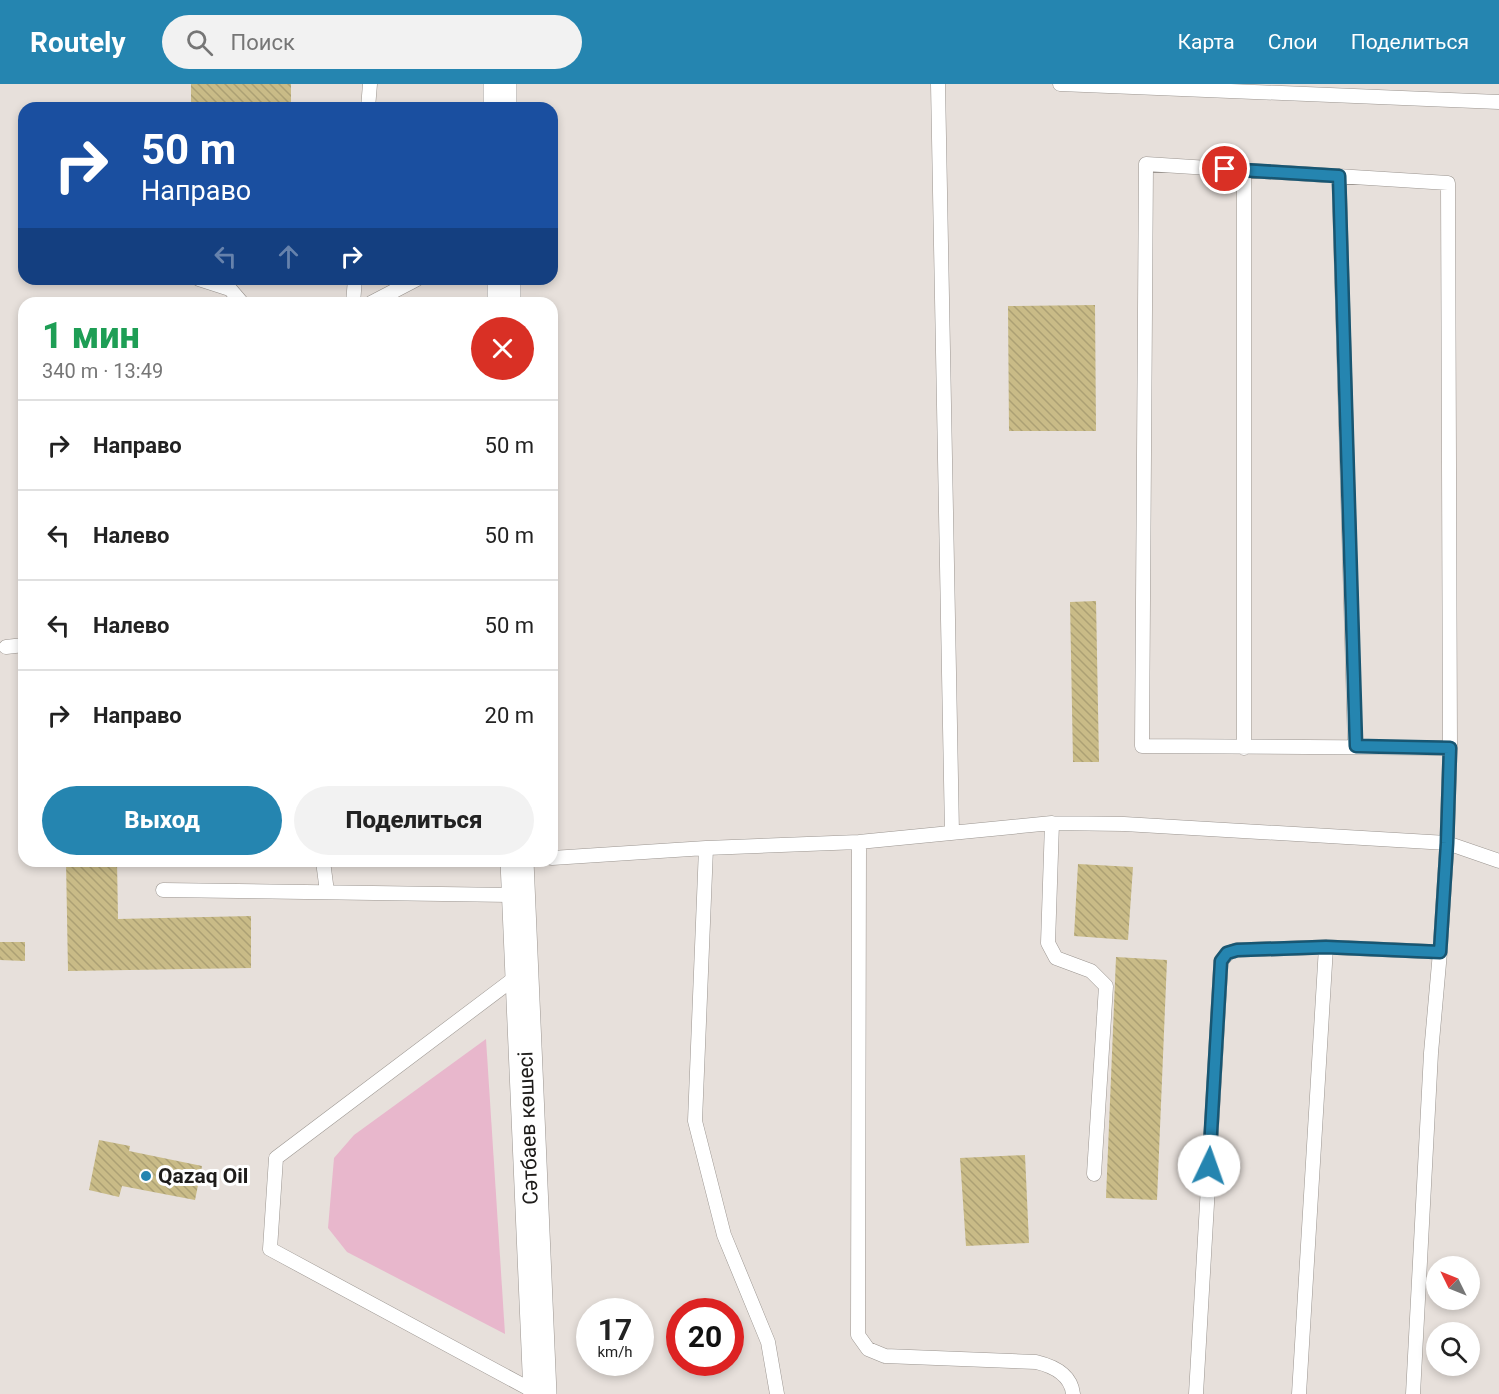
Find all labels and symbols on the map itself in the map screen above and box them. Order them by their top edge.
pin [1199,143,1250,194]
street label: Сәтбаев көшесі [513,1051,543,1205]
position arrow [1177,1134,1241,1198]
place label: Qazaq Oil [158,1164,248,1188]
marker: Qazaq Oil [139,1169,153,1183]
north arrow [1426,1256,1480,1310]
speed limit sign: 20 [666,1298,744,1376]

